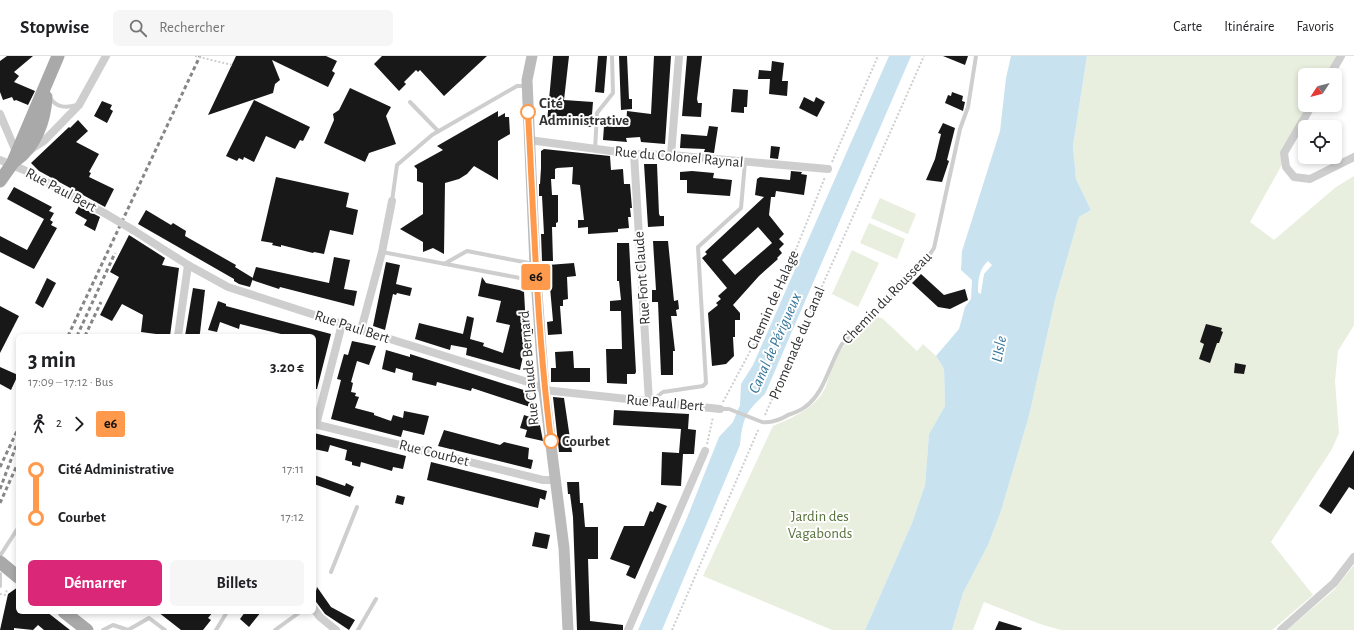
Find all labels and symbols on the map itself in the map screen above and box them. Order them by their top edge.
north arrow [1298,68,1342,112]
place label: Cité Administrative [539,96,629,128]
marker: Cité Administrative [520,104,536,120]
street label: Rue du Colonel Raynal [614,144,744,170]
street label: Rue Paul Bert [23,165,99,215]
street label: Rue Font Claude [631,231,653,325]
street label: Chemin de Halage [744,248,802,352]
street label: Chemin du Rousseau [839,249,935,347]
line badge: e6 [518,264,554,290]
street label: Promenade du Canal [766,284,828,402]
water label: Canal de Périgueux [746,290,804,396]
street label: Rue Paul Bert [313,308,391,346]
street label: Rue Claude Bernard [516,310,541,426]
water label: L'Isle [988,334,1010,364]
street label: Rue Paul Bert [626,392,705,414]
marker: Courbet [543,433,559,449]
place label: Courbet [562,434,610,449]
street label: Rue Courbet [397,437,471,469]
park label: Jardin des Vagabonds [788,509,852,541]

